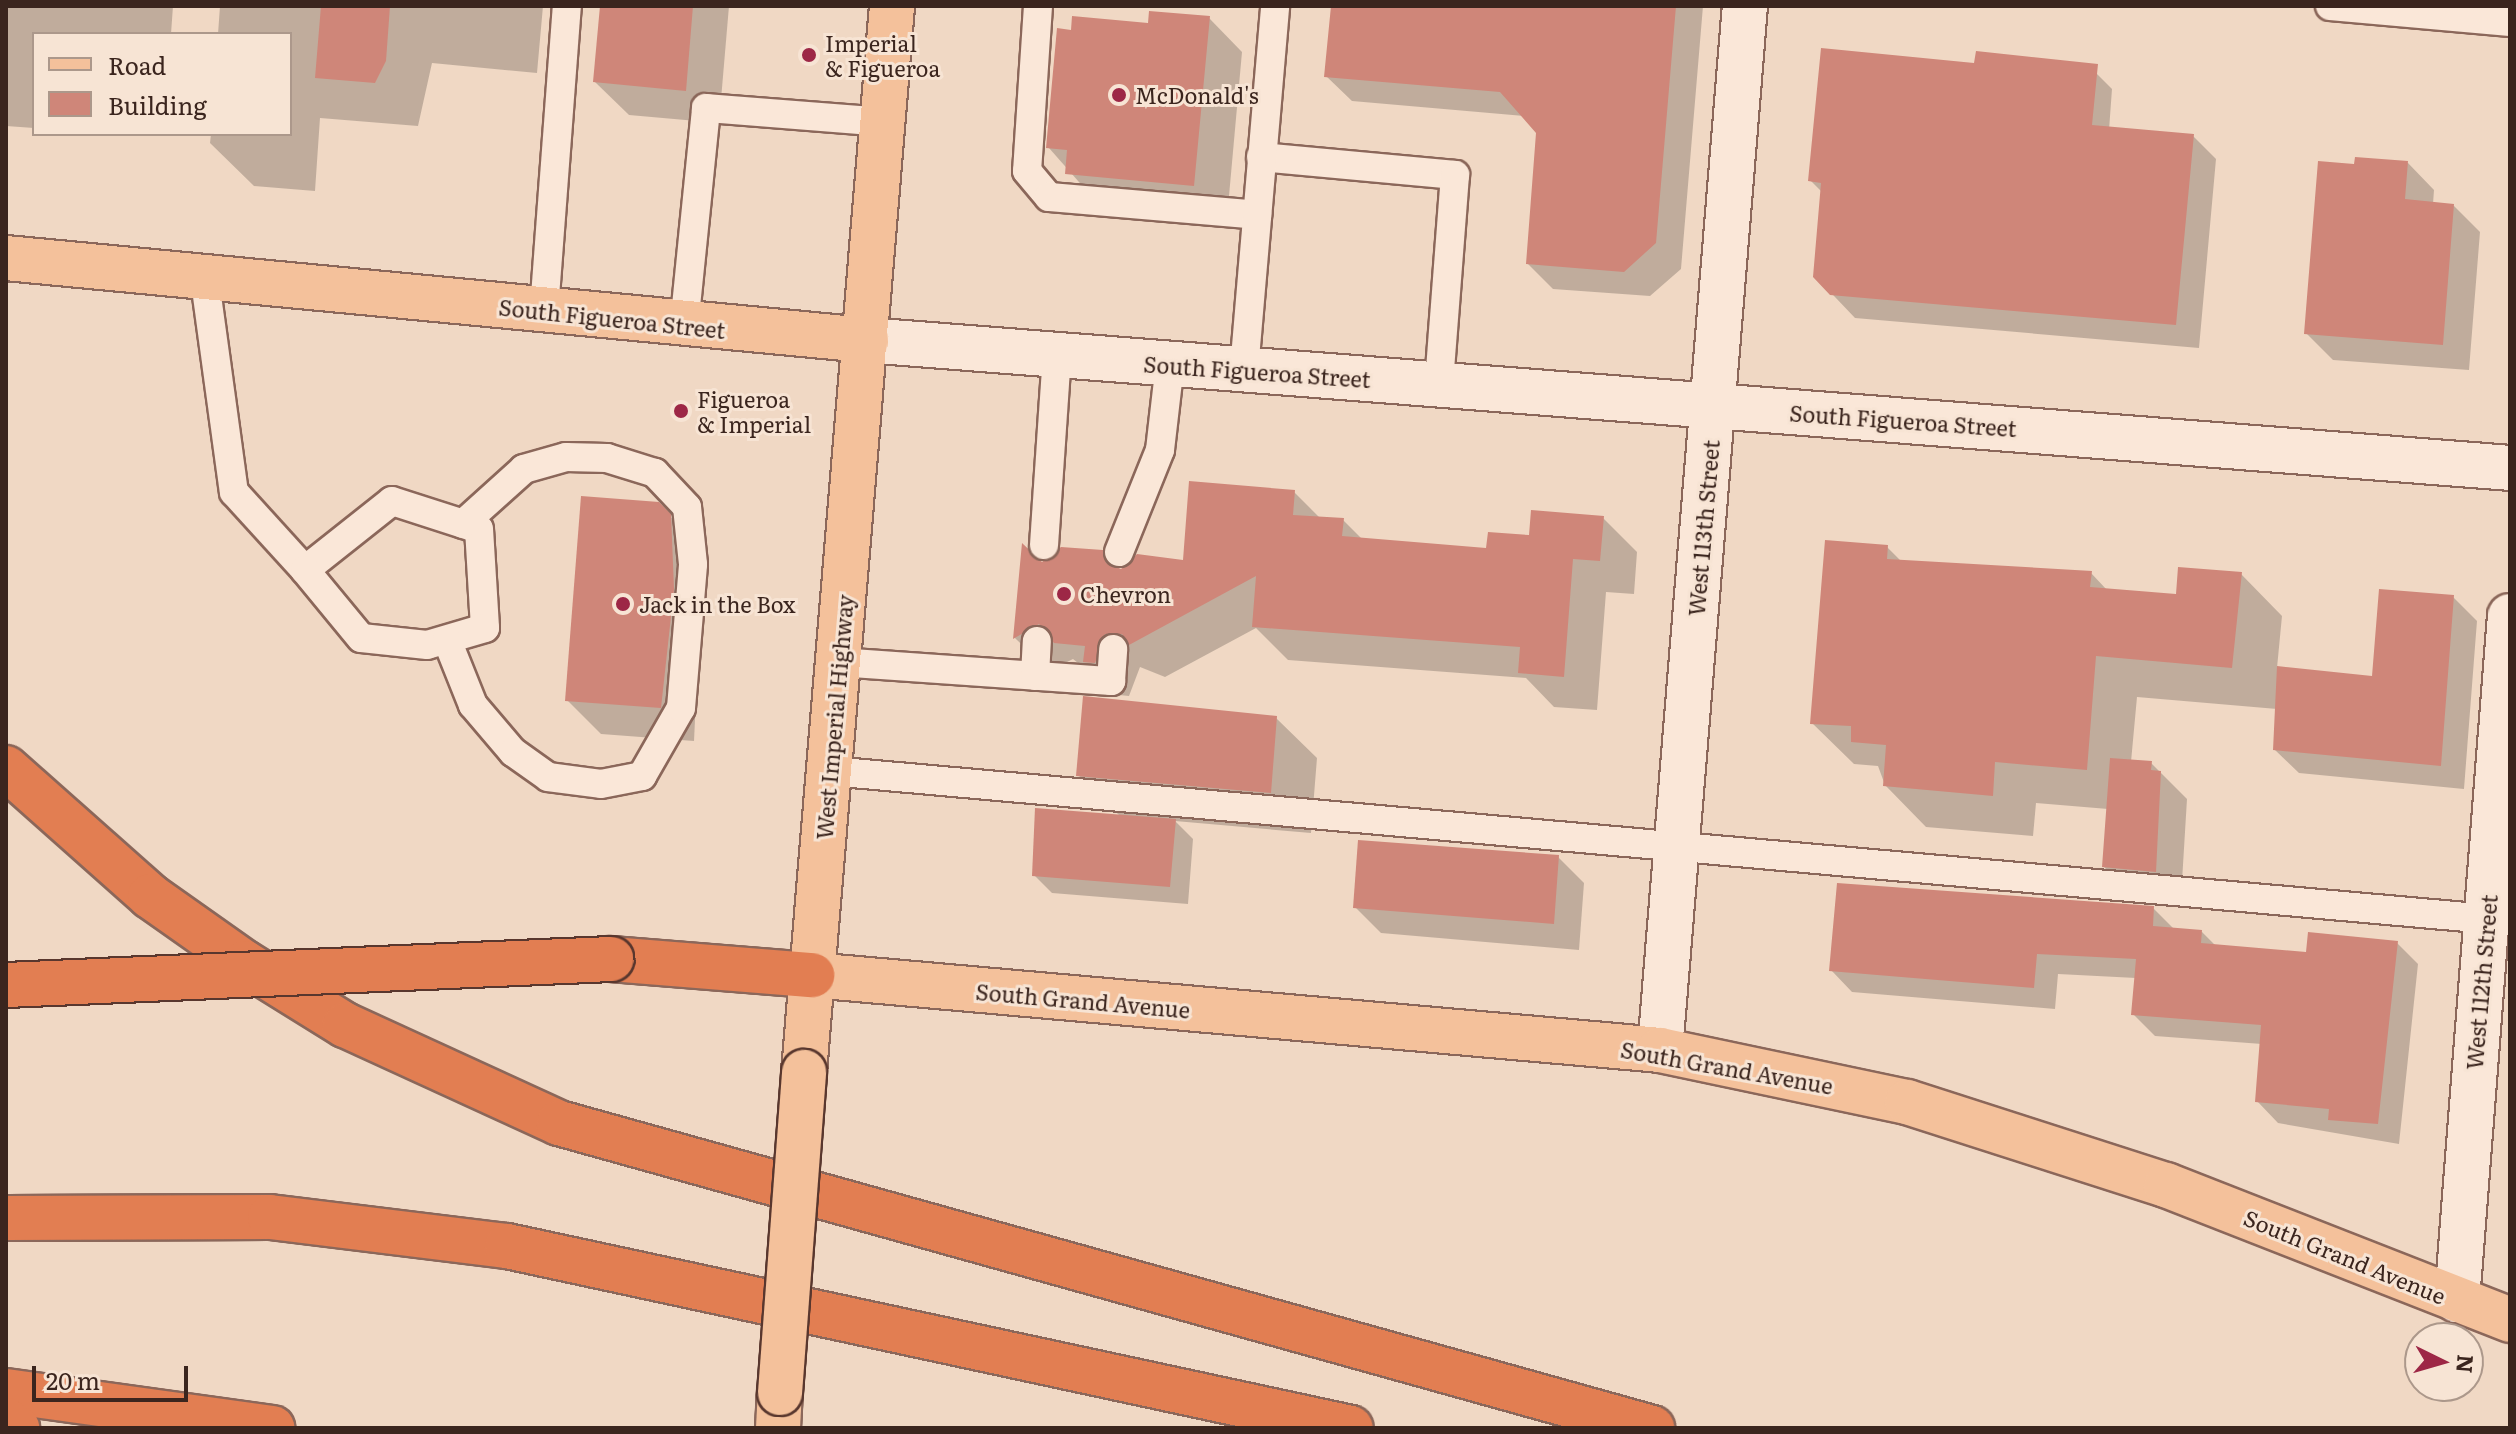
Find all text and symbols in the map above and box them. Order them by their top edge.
place label: Imperial & Figueroa [825,29,940,80]
legend [32,32,292,136]
marker: Imperial & Figueroa [800,46,818,64]
text: Road [108,47,166,82]
place label: McDonald's [1135,82,1259,108]
marker: McDonald's [1110,86,1128,104]
text: Building [108,87,207,122]
street label: South Figueroa Street [497,293,727,343]
street label: South Figueroa Street [1143,350,1371,392]
place label: Figueroa & Imperial [697,385,811,436]
street label: South Figueroa Street [1789,399,2017,441]
marker: Figueroa & Imperial [672,402,690,420]
street label: West 113th Street [1682,439,1724,617]
place label: Chevron [1080,581,1171,607]
marker: Chevron [1055,585,1073,603]
place label: Jack in the Box [639,591,796,617]
street label: West Imperial Highway [810,593,858,841]
marker: Jack in the Box [614,595,632,613]
street label: West 112th Street [2460,893,2502,1071]
street label: South Grand Avenue [975,977,1191,1023]
street label: South Grand Avenue [1619,1035,1835,1099]
street label: South Grand Avenue [2240,1203,2450,1309]
north arrow [2404,1322,2484,1402]
scale bar [36,1350,192,1400]
text: N [2449,1353,2484,1375]
text: 20 m [46,1362,100,1397]

